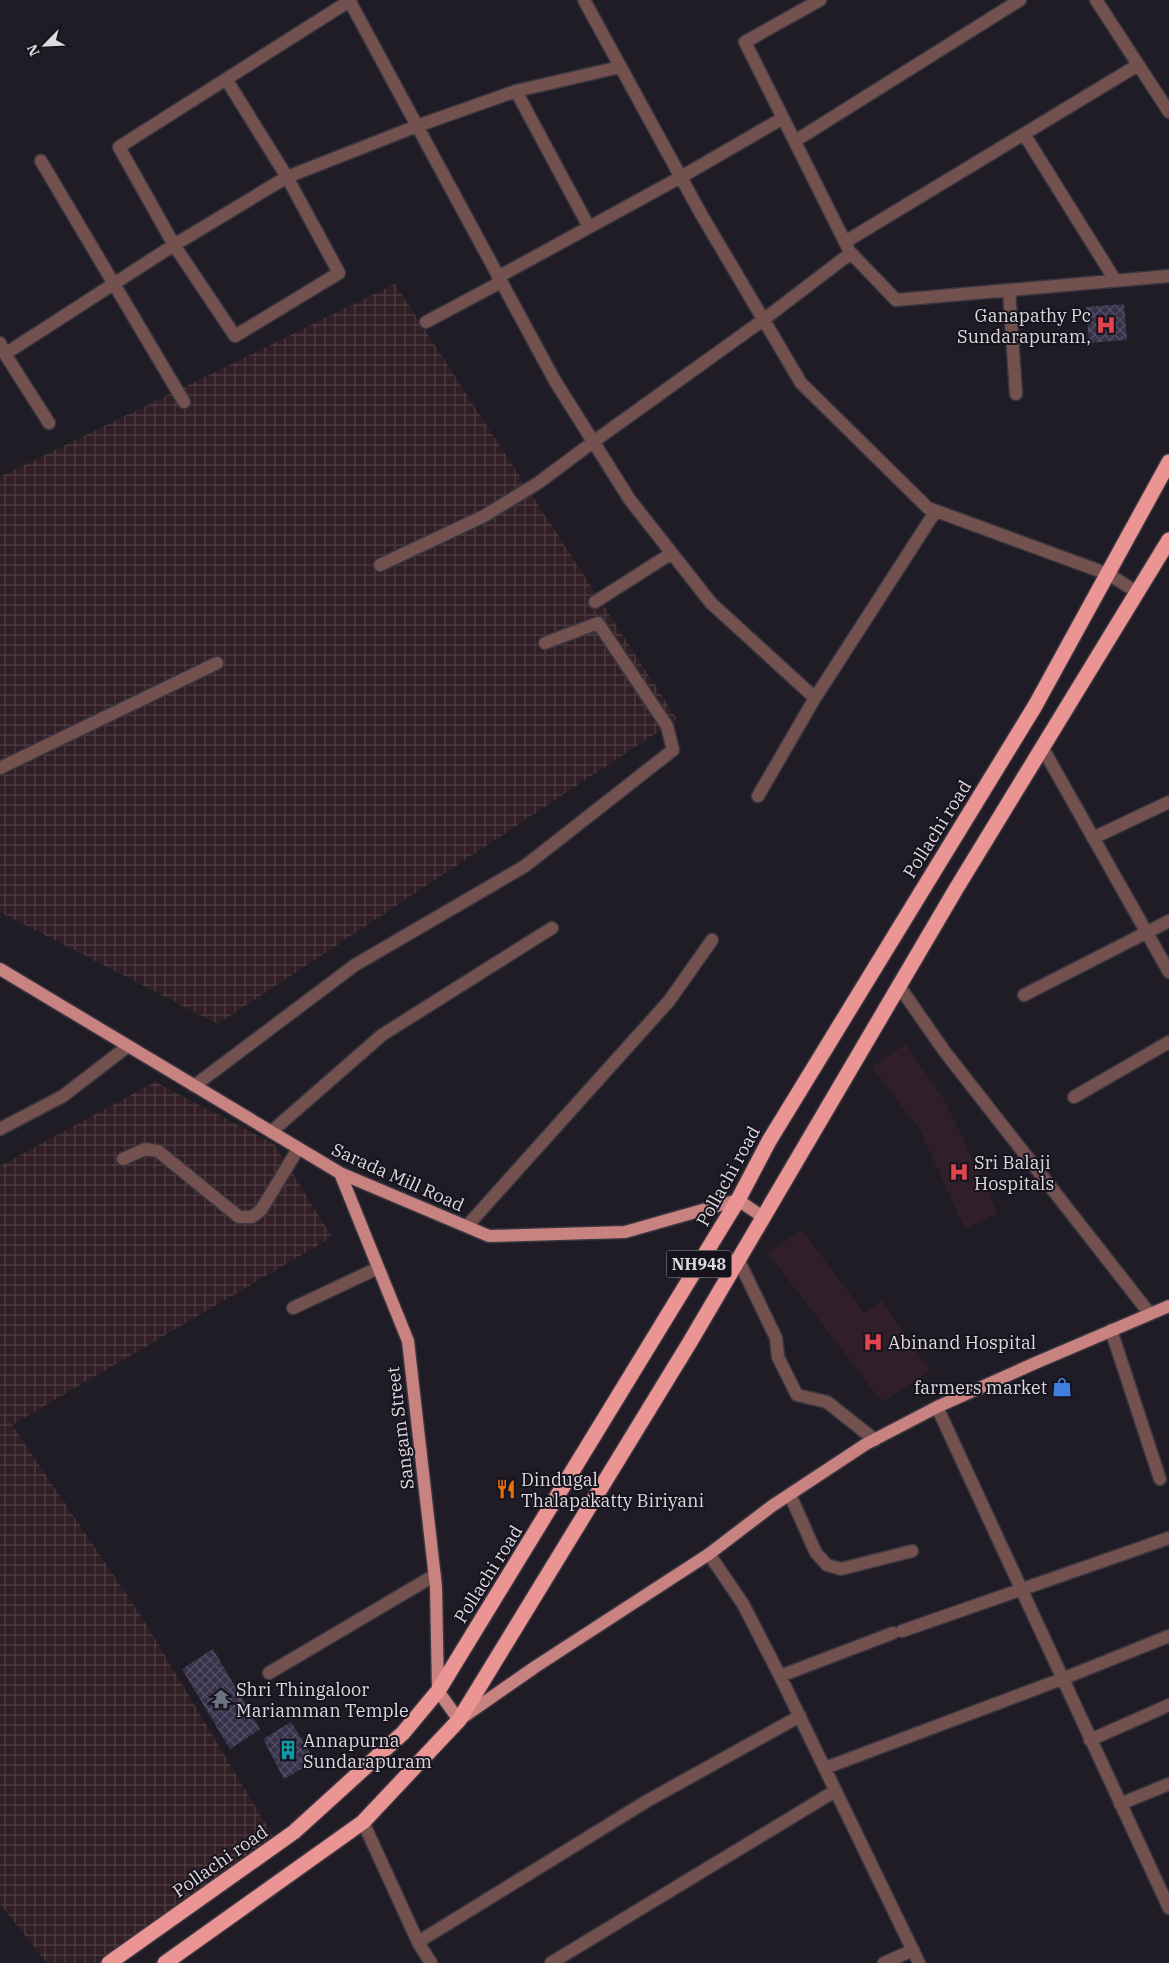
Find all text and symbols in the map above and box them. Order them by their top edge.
north arrow [20,20,70,70]
text: N [23,42,44,59]
place label: Ganapathy Pc Sundarapuram, [957,304,1091,348]
hospital icon: Ganapathy Pc Sundarapuram, [1095,314,1117,336]
street label: Pollachi road [898,776,976,882]
street label: Pollachi road [691,1122,765,1230]
street label: Sarada Mill Road [328,1138,468,1216]
place label: Sri Balaji Hospitals [974,1151,1054,1195]
hospital icon: Sri Balaji Hospitals [948,1161,970,1183]
road number: NH948 [666,1250,732,1278]
hospital icon: Abinand Hospital [862,1331,884,1353]
place label: Abinand Hospital [888,1331,1036,1354]
street label: Sangam Street [381,1365,419,1491]
place label: farmers market [914,1376,1047,1399]
shop icon: farmers market [1051,1376,1073,1398]
place label: Dindugal Thalapakatty Biriyani [521,1468,705,1512]
restaurant icon: Dindugal Thalapakatty Biriyani [495,1478,517,1500]
street label: Pollachi road [449,1521,527,1627]
place label: Shri Thingaloor Mariamman Temple [236,1678,409,1722]
temple icon: Shri Thingaloor Mariamman Temple [210,1688,232,1710]
place label: Annapurna Sundarapuram [303,1729,432,1773]
building icon: Annapurna Sundarapuram [277,1739,299,1761]
street label: Pollachi road [168,1820,272,1902]

